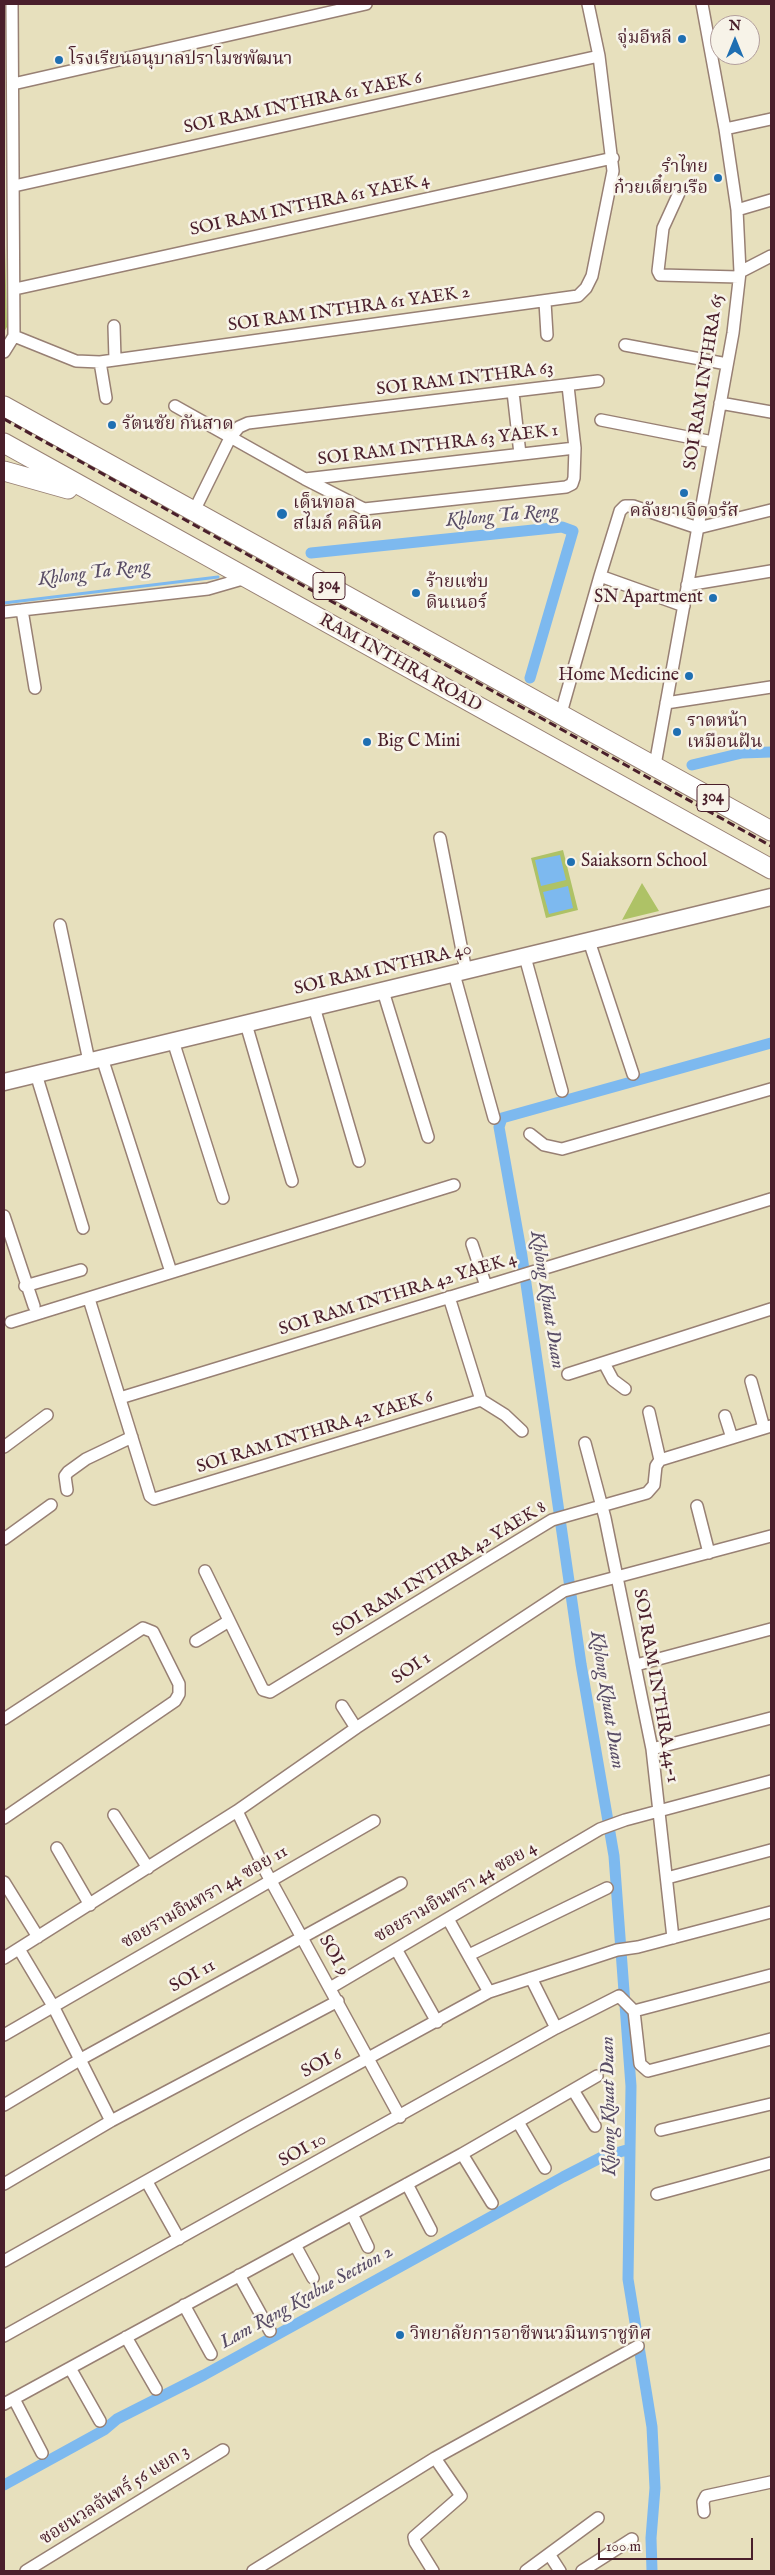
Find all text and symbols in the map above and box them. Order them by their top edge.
north arrow [710,15,760,65]
text: N [729,17,741,35]
place label: จุ่มอีหลี [617,28,672,50]
marker: จุ่มอีหลี [676,33,688,45]
place label: โรงเรียนอนุบาลปราโมชพัฒนา [69,49,292,71]
marker: โรงเรียนอนุบาลปราโมชพัฒนา [53,54,65,66]
street label: SOI RAM INTHRA 61 YAEK 6 [182,68,424,140]
place label: รำไทย ก๋วยเตี๋ยวเรือ [614,157,708,200]
street label: SOI RAM INTHRA 61 YAEK 4 [188,170,432,242]
marker: รำไทย ก๋วยเตี๋ยวเรือ [712,172,724,184]
street label: SOI RAM INTHRA 61 YAEK 2 [227,282,471,338]
street label: SOI RAM INTHRA 65 [680,292,730,472]
street label: SOI RAM INTHRA 63 [375,358,555,402]
place label: รัตนชัย กันสาด [122,414,234,436]
marker: รัตนชัย กันสาด [106,419,118,431]
street label: SOI RAM INTHRA 63 YAEK 1 [316,421,560,471]
marker: คลังยาเจิดจรัส [678,487,690,499]
place label: เด็นทอล สไมล์ คลินิค [293,493,382,536]
water label: Khlong Ta Reng [445,501,559,533]
place label: คลังยาเจิดจรัส [630,501,738,523]
marker: เด็นทอล สไมล์ คลินิค [275,507,289,521]
water label: Khlong Ta Reng [37,556,151,592]
road number: 304 [313,572,345,600]
place label: ร้ายแซ่บ ดินเนอร์ [426,572,488,614]
marker: ร้ายแซ่บ ดินเนอร์ [410,587,422,599]
place label: SN Apartment [594,587,703,609]
marker: SN Apartment [707,592,719,604]
street label: RAM INTHRA ROAD [315,610,485,718]
place label: Home Medicine [558,665,679,687]
marker: Home Medicine [683,670,695,682]
place label: ราดหน้า เหมือนฝัน [687,711,762,754]
marker: ราดหน้า เหมือนฝัน [671,726,683,738]
place label: Big C Mini [377,731,460,753]
marker: Big C Mini [361,736,373,748]
road number: 304 [697,784,729,811]
place label: Saiaksorn School [581,851,707,873]
marker: Saiaksorn School [565,856,577,868]
street label: SOI RAM INTHRA 40 [292,939,474,1001]
water label: Khlong Khuat Duan [524,1229,568,1371]
street label: SOI RAM INTHRA 42 YAEK 4 [277,1249,519,1341]
street label: SOI RAM INTHRA 42 YAEK 6 [194,1387,436,1479]
street label: SOI RAM INTHRA 42 YAEK 8 [329,1498,551,1642]
street label: SOI RAM INTHRA 44-1 [627,1587,683,1785]
water label: Khlong Khuat Duan [584,1629,628,1771]
street label: SOI 1 [388,1648,436,1690]
street label: ซอยรามอินทรา 44 ซอย 4 [371,1838,541,1948]
street label: ซอยรามอินทรา 44 ซอย 11 [118,1841,292,1955]
street label: SOI 9 [313,1932,353,1980]
street label: SOI 11 [166,1956,220,1998]
water label: Khlong Khuat Duan [597,2036,623,2176]
street label: SOI 6 [298,2044,346,2084]
street label: SOI 10 [275,2129,331,2173]
water label: Lam Rang Krabue Section 2 [217,2241,397,2355]
place label: วิทยาลัยการอาชีพนวมินทราชูทิศ [410,2324,651,2346]
marker: วิทยาลัยการอาชีพนวมินทราชูทิศ [394,2329,406,2341]
street label: ซอยนวลจันทร์ 56 แยก 3 [36,2441,194,2551]
scale bar [600,2528,755,2560]
text: 100 m [606,2537,641,2556]

